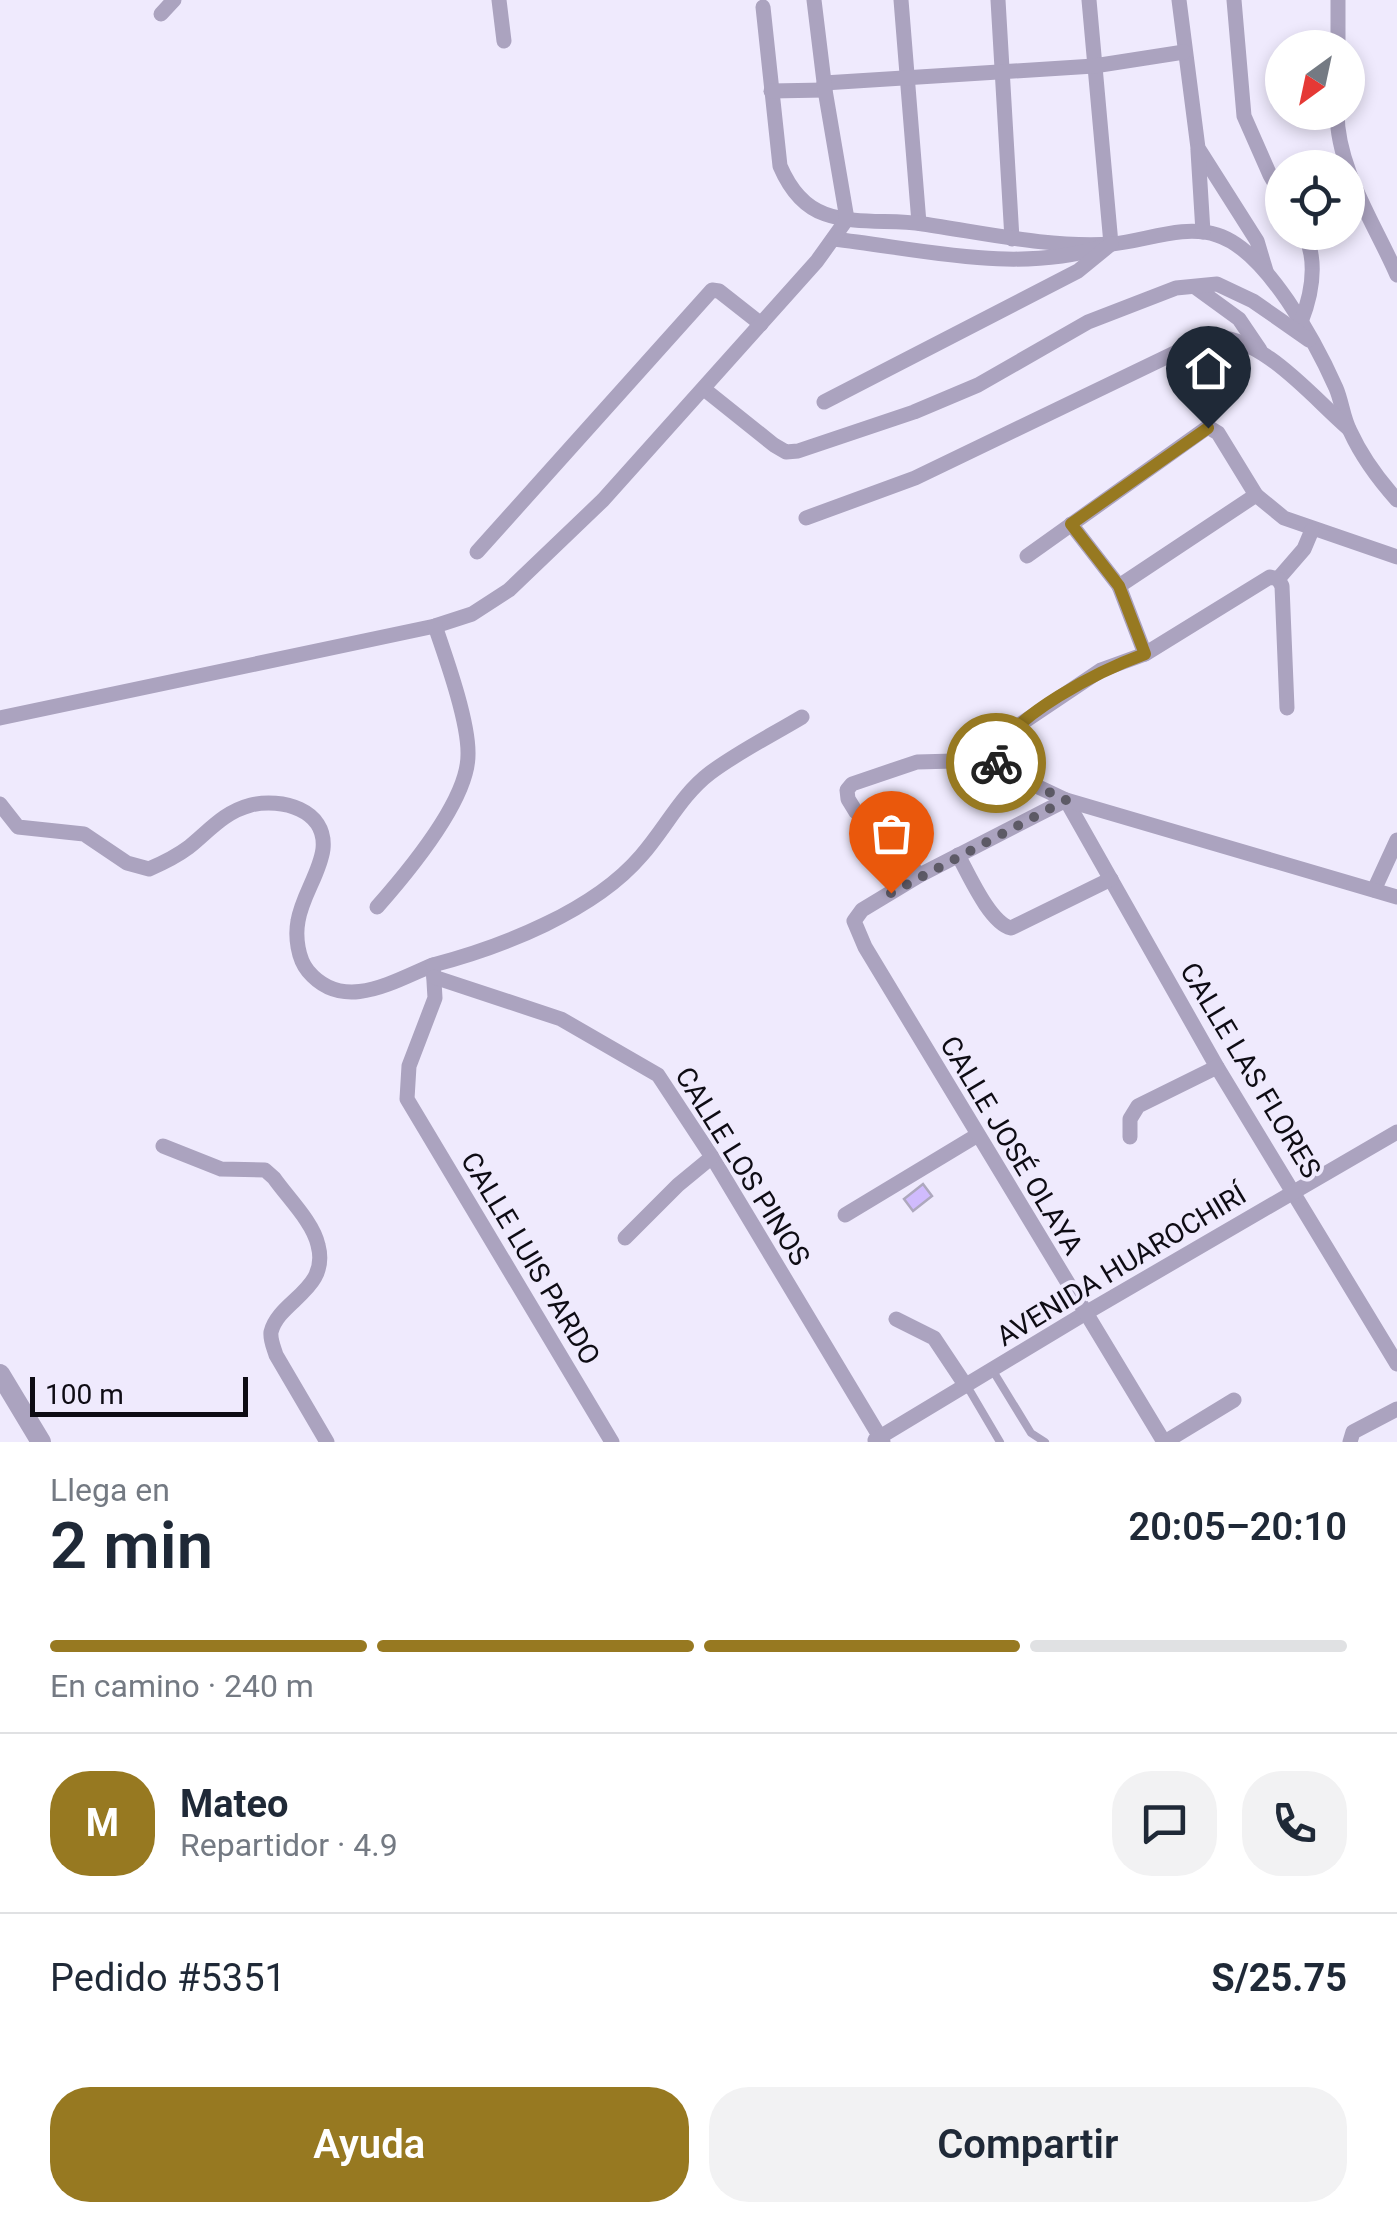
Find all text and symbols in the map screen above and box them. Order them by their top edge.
north arrow [1265,30,1365,130]
map controls [1265,30,1365,250]
button: locate [1265,150,1365,250]
pin [1166,326,1251,429]
icon: home [1181,341,1236,396]
courier [946,713,1046,813]
icon: bike [969,736,1024,791]
pin [849,791,934,894]
icon: bag [864,806,919,861]
street label: CALLE LAS FLORES [1173,957,1328,1184]
street label: CALLE JOSÉ OLAYA [933,1030,1090,1261]
street label: CALLE LOS PINOS [668,1061,817,1272]
street label: CALLE LUIS PARDO [454,1146,607,1371]
street label: AVENIDA HUAROCHIRÍ [991,1177,1253,1353]
scale bar [30,1372,248,1416]
text: 100 m [45,1378,124,1411]
text: Llega en [50,1471,170,1509]
text: 20:05–20:10 [1128,1505,1347,1549]
text: 2 min [50,1508,213,1584]
text: En camino · 240 m [50,1667,314,1705]
button: chat [1112,1771,1217,1876]
button: phone [1242,1771,1347,1876]
text: Mateo [180,1782,288,1826]
text: M [86,1801,119,1845]
text: Repartidor · 4.9 [180,1826,398,1864]
text: Pedido #5351 [50,1956,286,2000]
text: S/25.75 [1211,1956,1347,2000]
button: Ayuda [50,2087,689,2202]
button: Compartir [709,2087,1347,2202]

